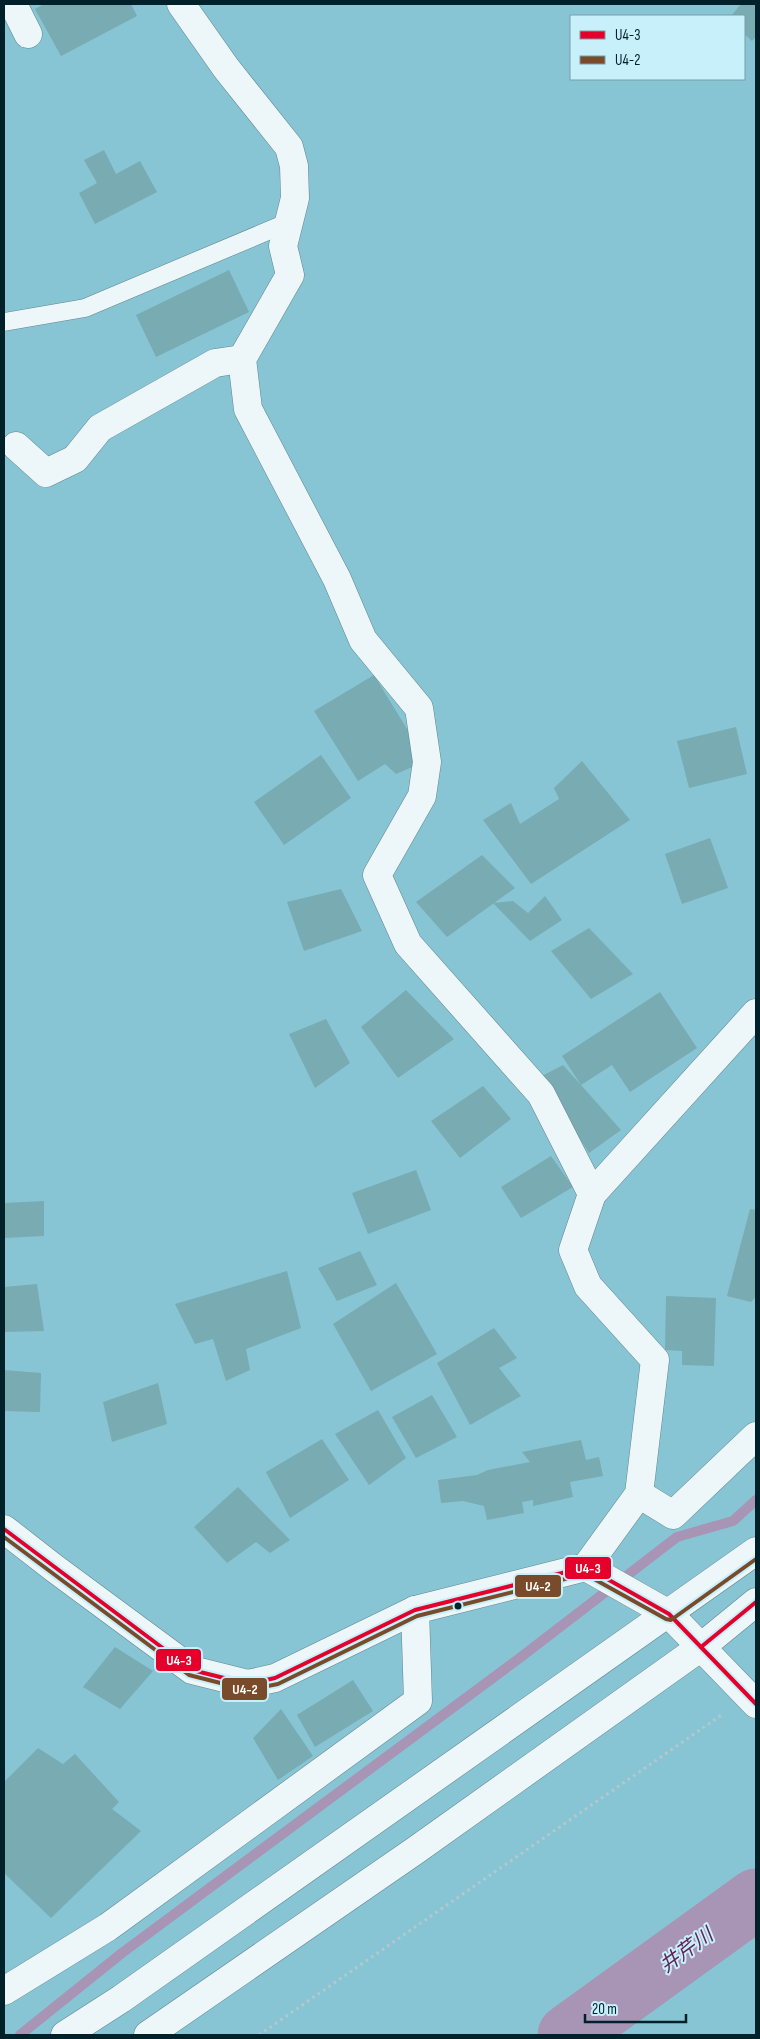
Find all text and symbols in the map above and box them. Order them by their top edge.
legend [570,15,745,80]
text: U4-3 [615,26,641,45]
text: U4-2 [615,51,640,70]
line badge: U4-3 [564,1556,612,1580]
text: U4-3 [575,1560,601,1577]
line badge: U4-2 [514,1574,562,1598]
text: U4-2 [525,1578,551,1595]
unlabelled marker [453,1601,463,1611]
line badge: U4-3 [155,1648,202,1672]
text: U4-3 [166,1652,192,1669]
line badge: U4-2 [221,1677,268,1701]
text: U4-2 [232,1681,258,1698]
water label: 井芹川 [655,1922,720,1978]
scale bar [585,1992,686,2024]
text: 20 m [592,2000,617,2019]

